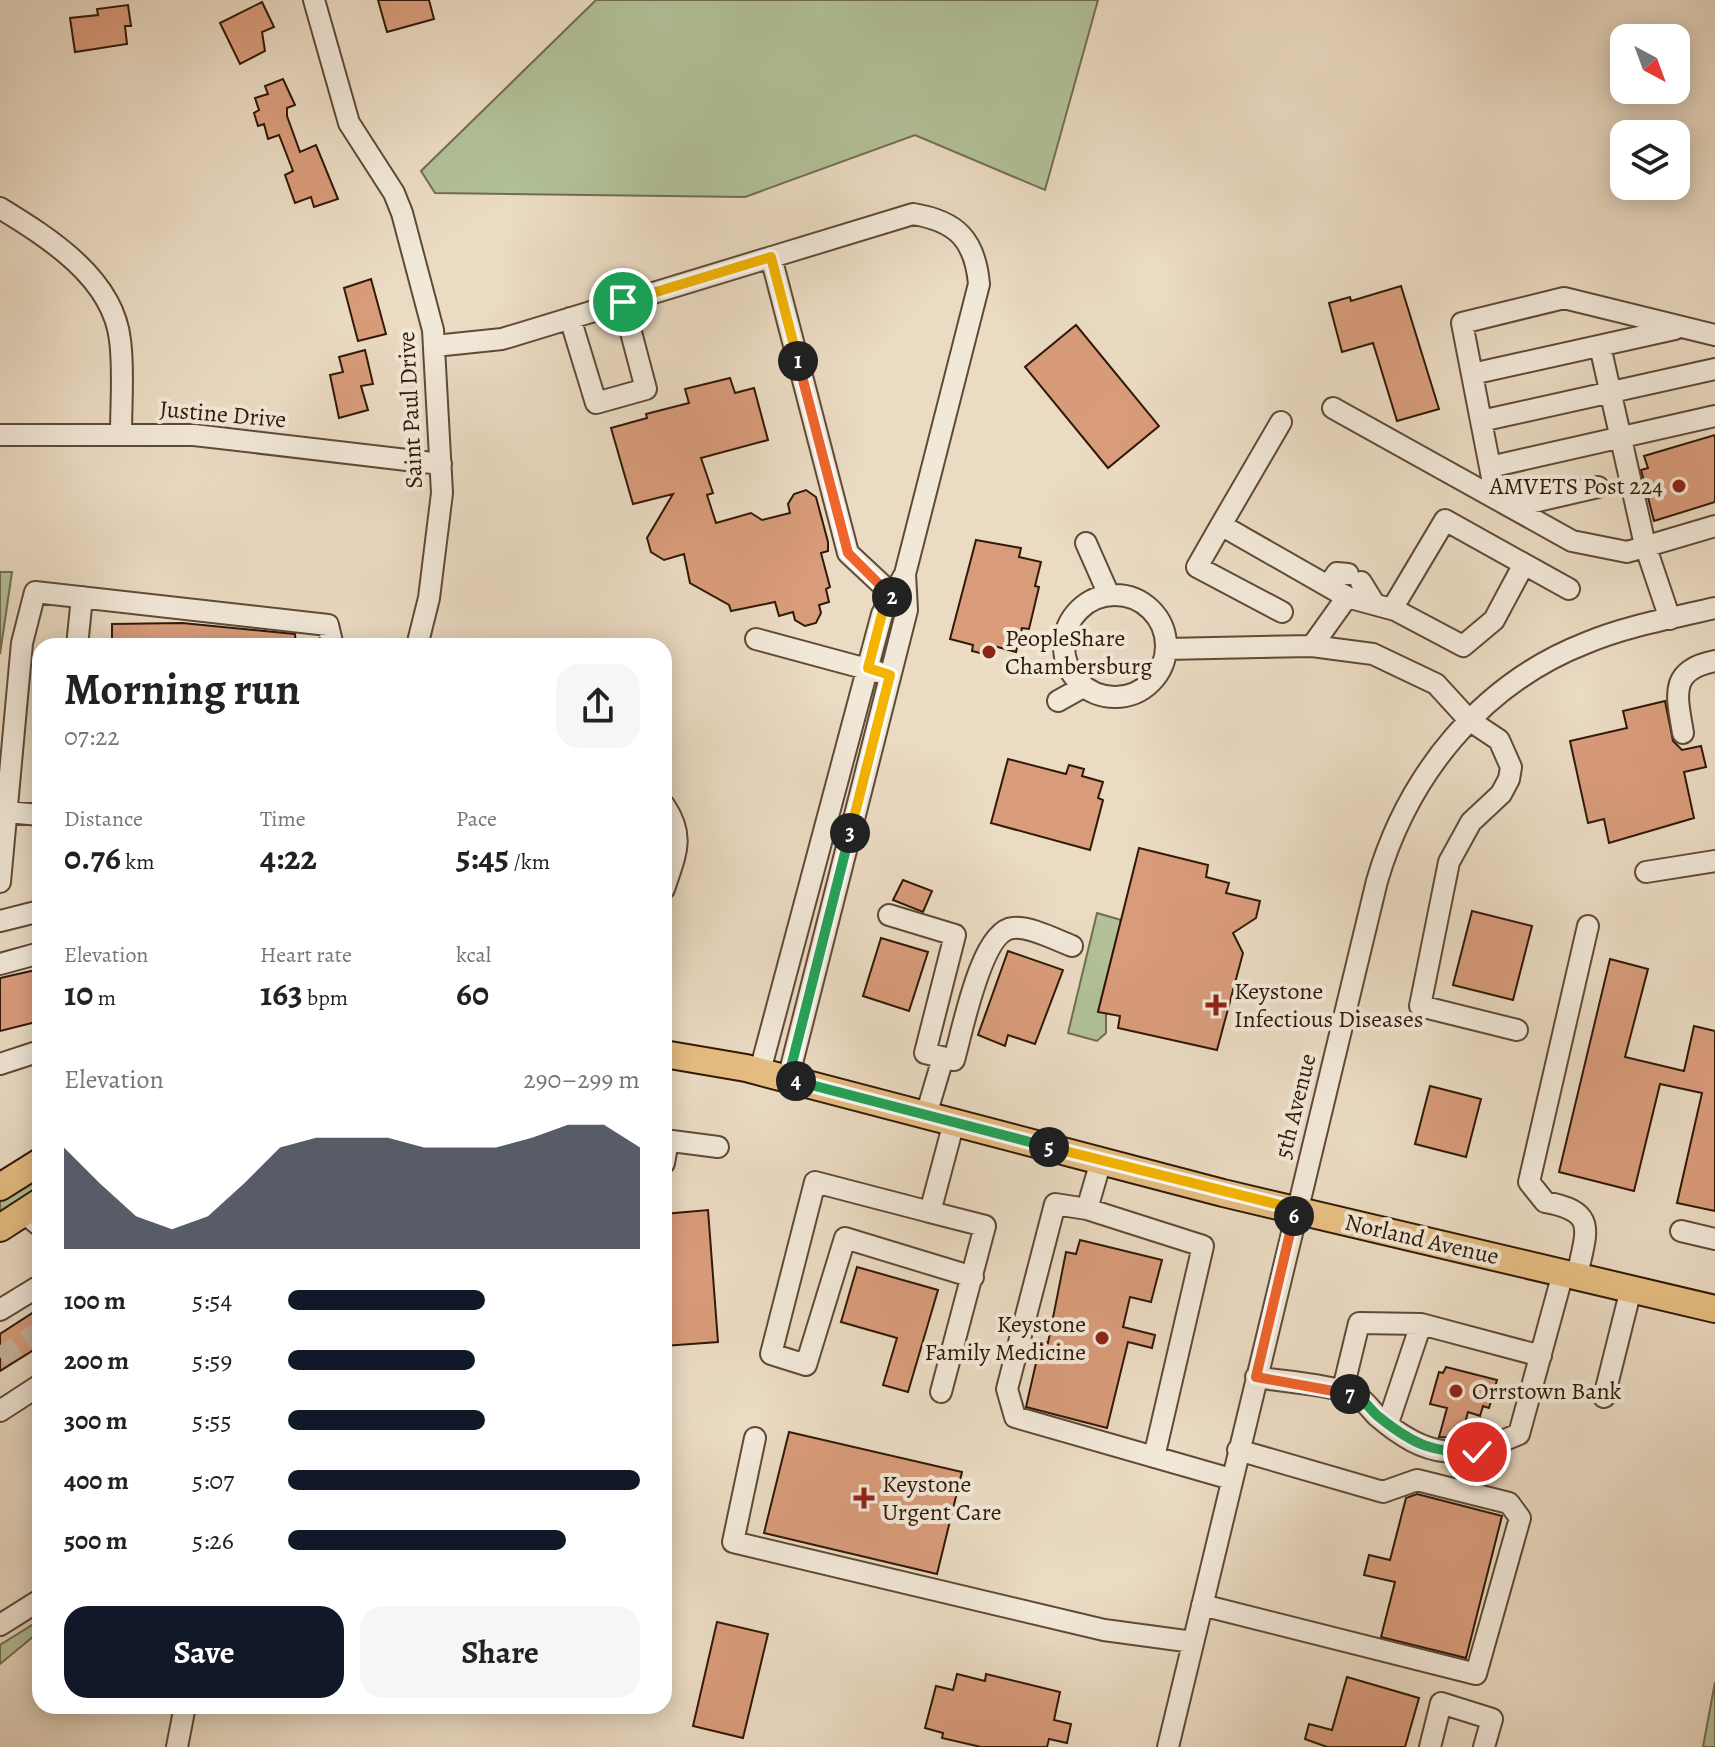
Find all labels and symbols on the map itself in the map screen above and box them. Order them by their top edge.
north arrow [1610,24,1690,104]
pin [589,268,657,336]
street label: Saint Paul Drive [390,331,430,489]
pin: 1 [778,341,818,381]
street label: Justine Drive [158,393,288,435]
place label: AMVETS Post 224 [1488,470,1663,502]
marker: AMVETS Post 224 [1670,477,1688,495]
pin: 2 [872,577,912,617]
place label: PeopleShare Chambersburg [1005,622,1152,682]
marker: PeopleShare Chambersburg [980,643,998,661]
pin: 3 [830,813,870,853]
place label: Keystone Infectious Diseases [1234,975,1423,1035]
marker: Keystone Infectious Diseases [1205,994,1227,1016]
street label: 5th Avenue [1266,1050,1324,1162]
pin: 4 [776,1061,816,1101]
pin: 5 [1029,1127,1069,1167]
pin: 6 [1274,1196,1314,1236]
street label: Norland Avenue [1342,1206,1502,1272]
place label: Keystone Family Medicine [924,1308,1086,1368]
marker: Keystone Family Medicine [1093,1329,1111,1347]
pin: 7 [1330,1374,1370,1414]
place label: Orrstown Bank [1472,1375,1622,1407]
marker: Orrstown Bank [1447,1382,1465,1400]
pin [1443,1418,1511,1486]
place label: Keystone Urgent Care [882,1468,1002,1528]
marker: Keystone Urgent Care [853,1487,875,1509]

